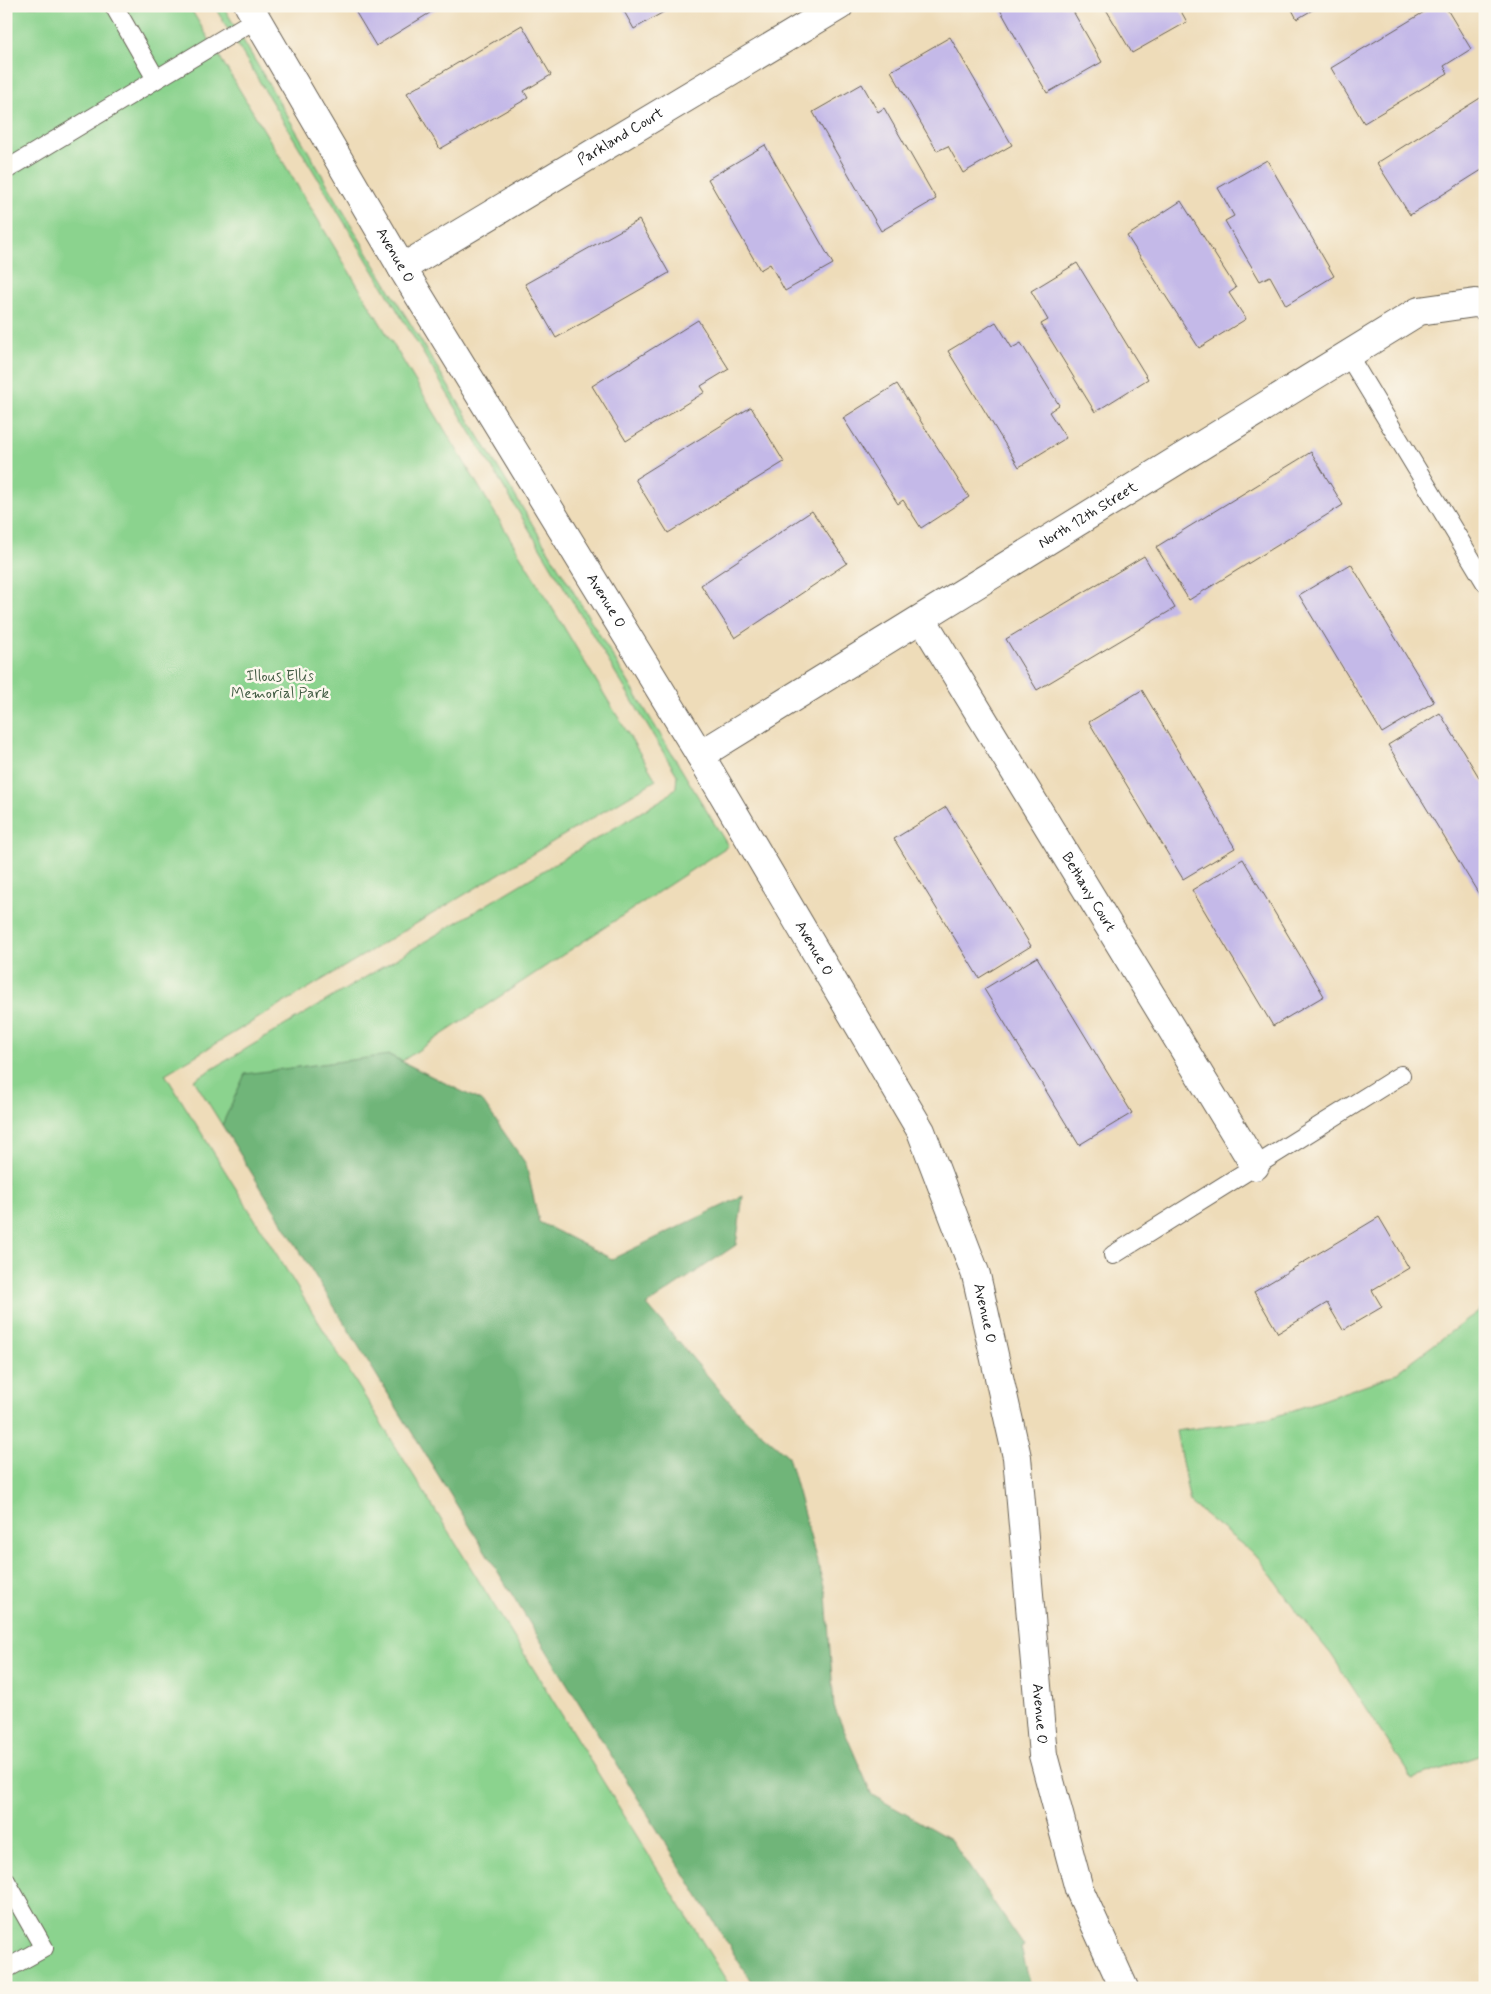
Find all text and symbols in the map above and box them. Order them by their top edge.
street label: Parkland Court [574,103,668,170]
street label: Avenue O [371,224,419,287]
street label: North 12th Street [1035,477,1142,554]
street label: Avenue O [581,570,630,632]
park label: Illous Ellis Memorial Park [231,667,329,704]
street label: Bethany Court [1057,849,1120,936]
street label: Avenue O [790,917,838,980]
street label: Avenue O [968,1281,1001,1345]
street label: Avenue O [1027,1683,1052,1745]

